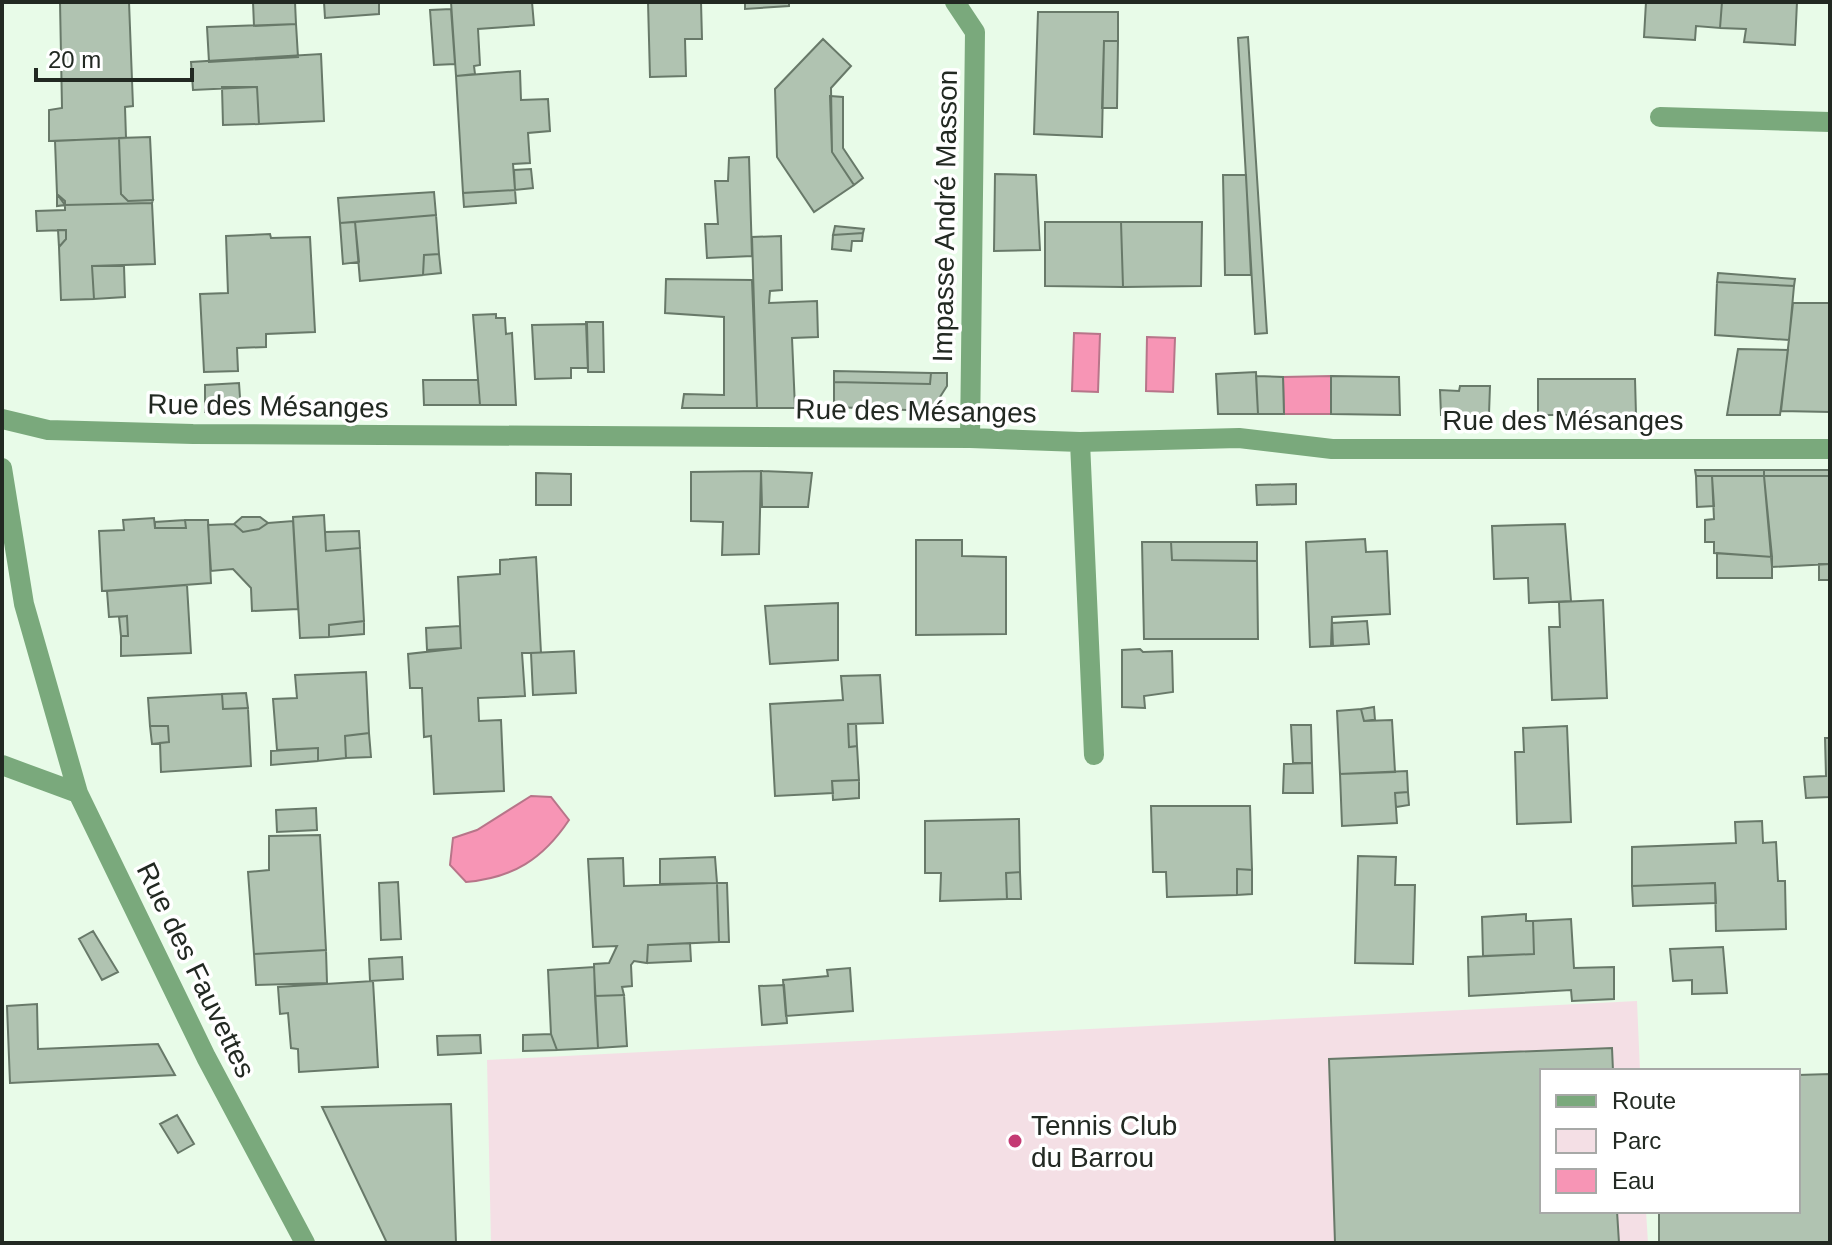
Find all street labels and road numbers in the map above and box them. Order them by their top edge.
street label: Impasse André Masson [927,69,963,363]
street label: Rue des Mésanges [147,388,389,424]
street label: Rue des Mésanges [795,393,1037,429]
street label: Rue des Mésanges [1442,405,1684,436]
street label: Rue des Fauvettes [131,858,261,1082]

